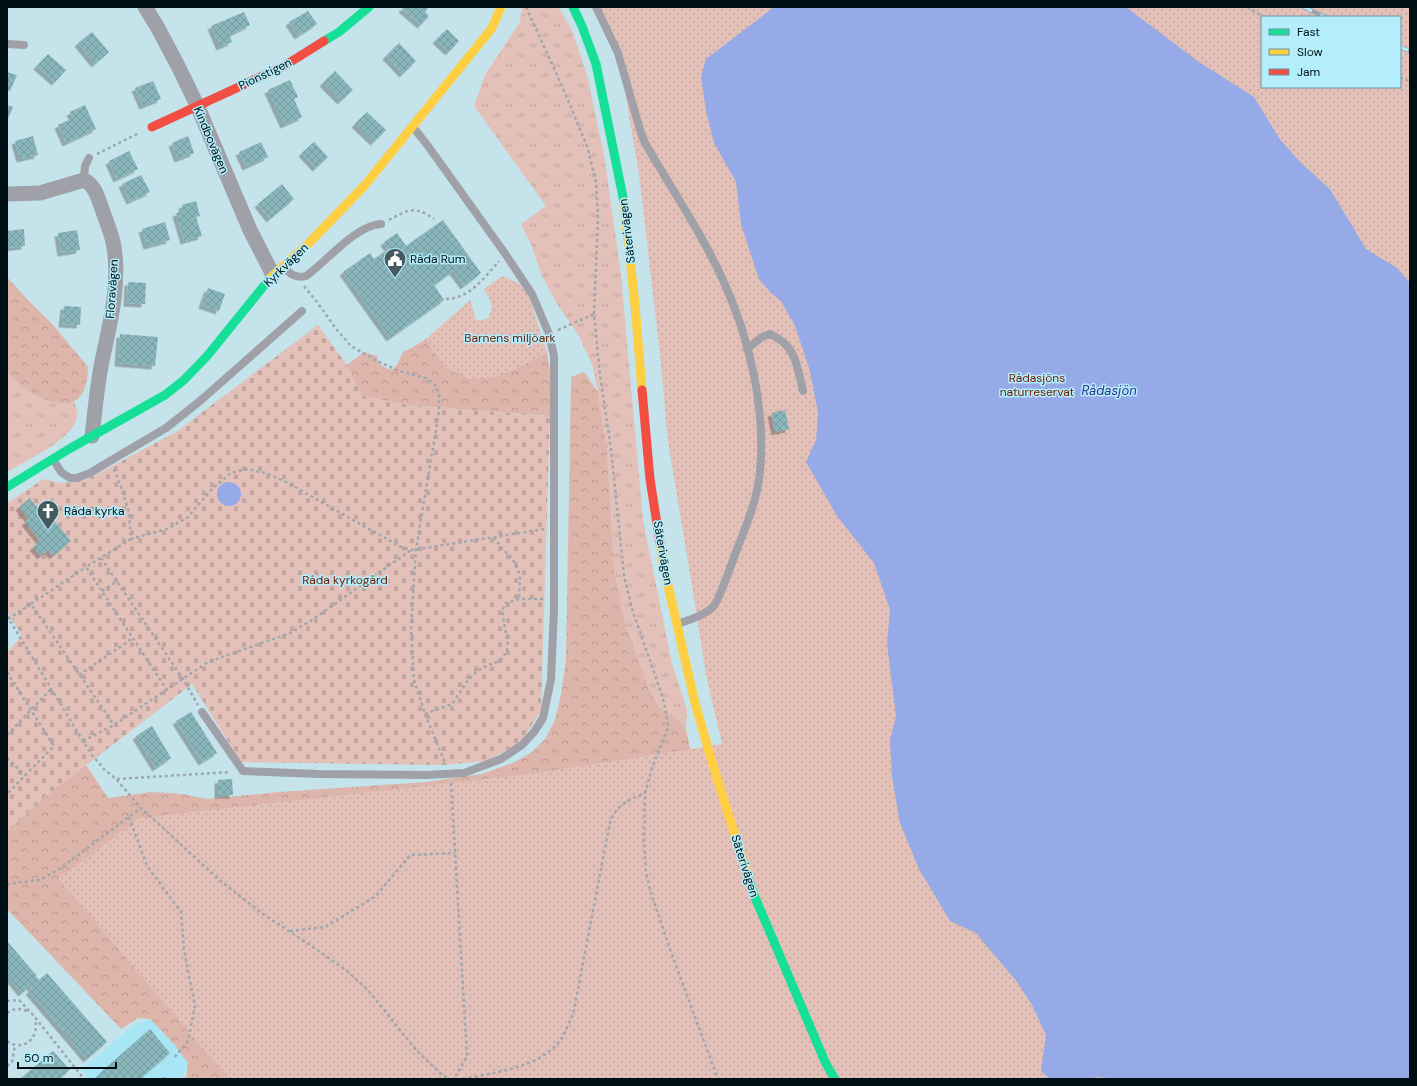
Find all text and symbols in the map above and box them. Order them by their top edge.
legend [1261,16,1401,88]
text: Fast [1297,24,1320,40]
text: Slow [1297,44,1323,60]
street label: Pionstigen [236,54,294,94]
text: Jam [1297,64,1320,80]
street label: Kindbovägen [190,104,232,176]
street label: Säterivägen [615,198,639,264]
street label: Kyrkvägen [260,240,312,290]
public building icon: Råda Rum [382,246,408,279]
place label: Råda Rum [410,251,465,267]
street label: Floravägen [102,259,122,319]
park label: Barnens miljöark [464,330,556,346]
park label: Rådasjöns naturreservat [1000,370,1075,400]
water label: Rådasjön [1081,382,1137,399]
church icon: Råda kyrka [35,498,61,531]
place label: Råda kyrka [64,503,124,519]
street label: Säterivägen [650,520,677,586]
park label: Råda kyrkogård [302,572,388,588]
street label: Säterivägen [727,833,763,899]
scale bar [18,1044,116,1070]
text: 50 m [24,1050,53,1066]

